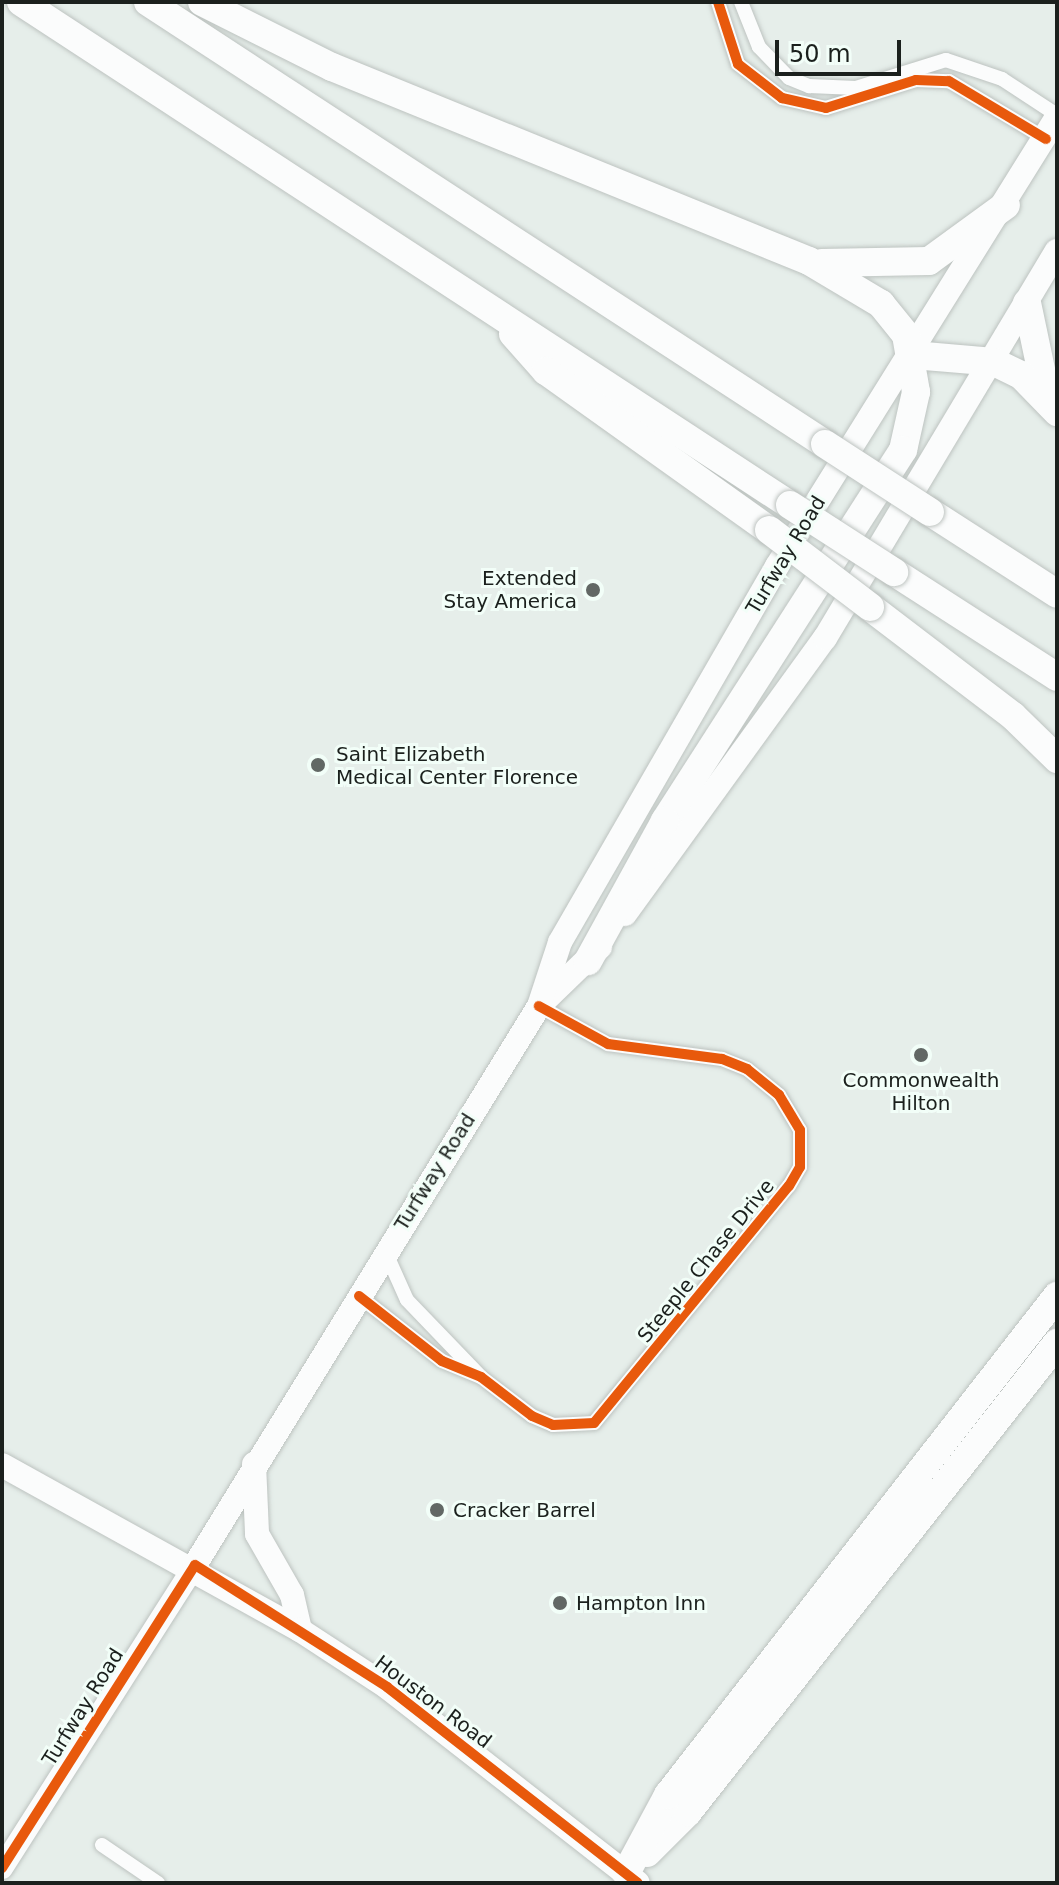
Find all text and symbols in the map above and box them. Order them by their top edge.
scale bar [779,24,905,74]
text: 50 m [789,40,851,68]
street label: Turfway Road [741,491,831,619]
place label: Extended Stay America [444,566,577,613]
marker: Extended Stay America [584,581,602,599]
place label: Saint Elizabeth Medical Center Florence [336,742,578,789]
marker: Saint Elizabeth Medical Center Florence [307,754,329,776]
marker: Commonwealth Hilton [912,1046,930,1064]
place label: Commonwealth Hilton [842,1068,1000,1115]
street label: Turfway Road [389,1109,481,1235]
street label: Steeple Chase Drive [633,1174,779,1348]
place label: Cracker Barrel [453,1498,596,1522]
marker: Cracker Barrel [428,1501,446,1519]
place label: Hampton Inn [576,1591,706,1615]
marker: Hampton Inn [551,1594,569,1612]
street label: Turfway Road [37,1644,129,1770]
street label: Houston Road [370,1650,496,1754]

